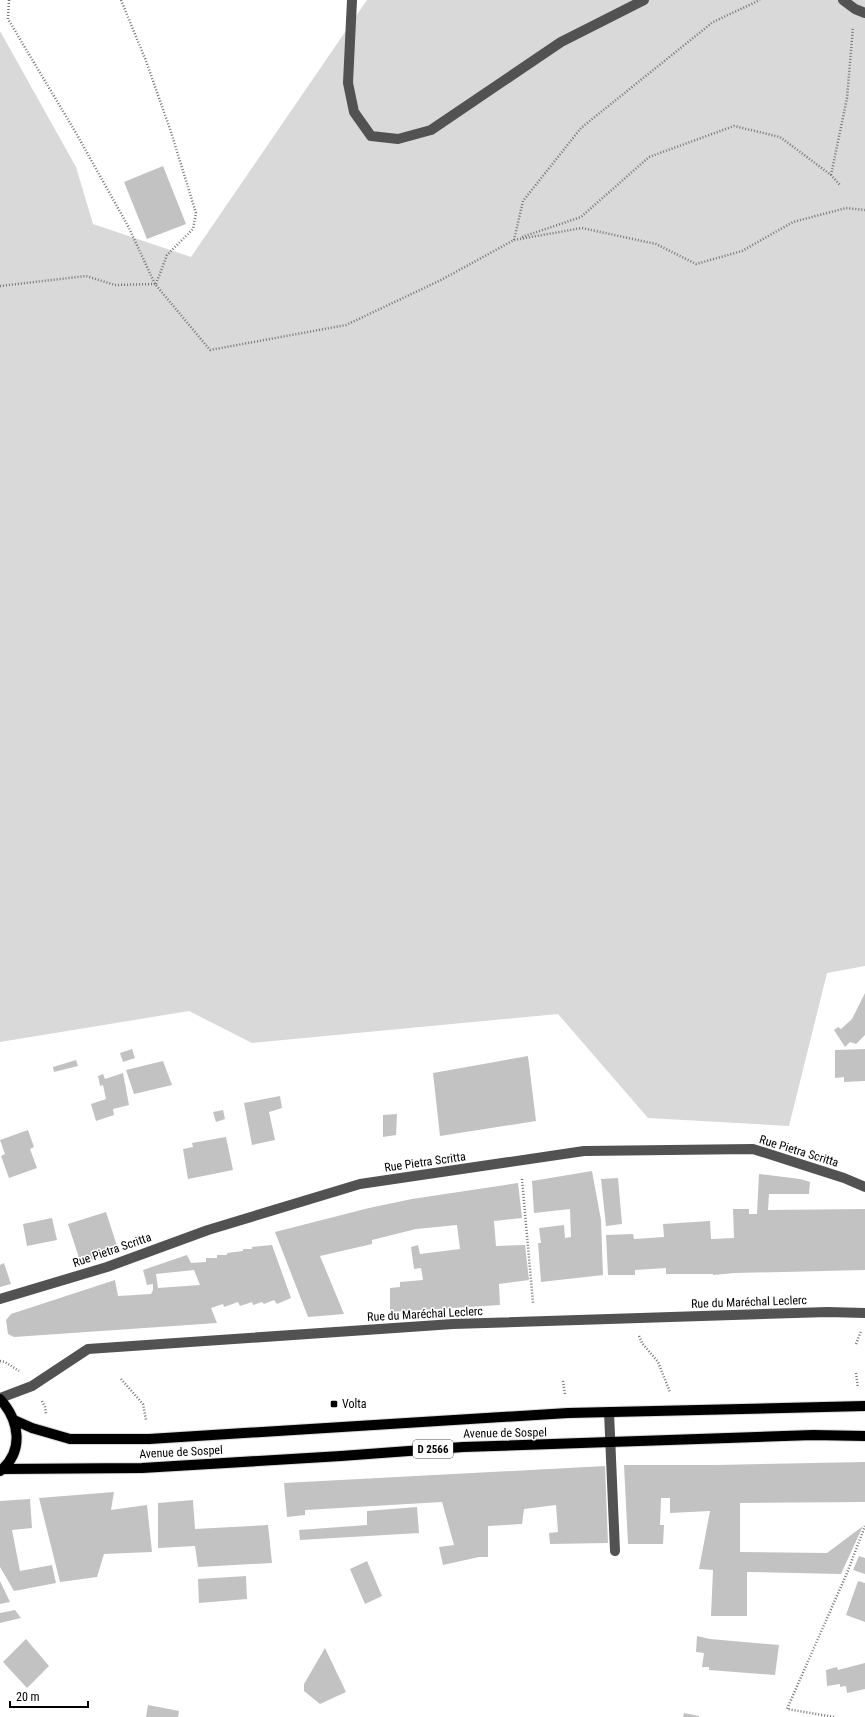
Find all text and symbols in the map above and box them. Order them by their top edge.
street label: Rue Pietra Scritta [758,1132,841,1170]
street label: Rue Pietra Scritta [383,1149,467,1175]
street label: Rue Pietra Scritta [71,1230,153,1270]
street label: Rue du Maréchal Leclerc [691,1293,808,1311]
street label: Rue du Maréchal Leclerc [367,1304,484,1324]
place label: Volta [342,1397,367,1411]
marker: Volta [329,1399,339,1409]
street label: Avenue de Sospel [463,1425,547,1441]
road number: D 2566 [413,1440,453,1458]
street label: Avenue de Sospel [139,1443,223,1461]
scale bar [10,1683,88,1709]
text: 20 m [16,1690,40,1704]

